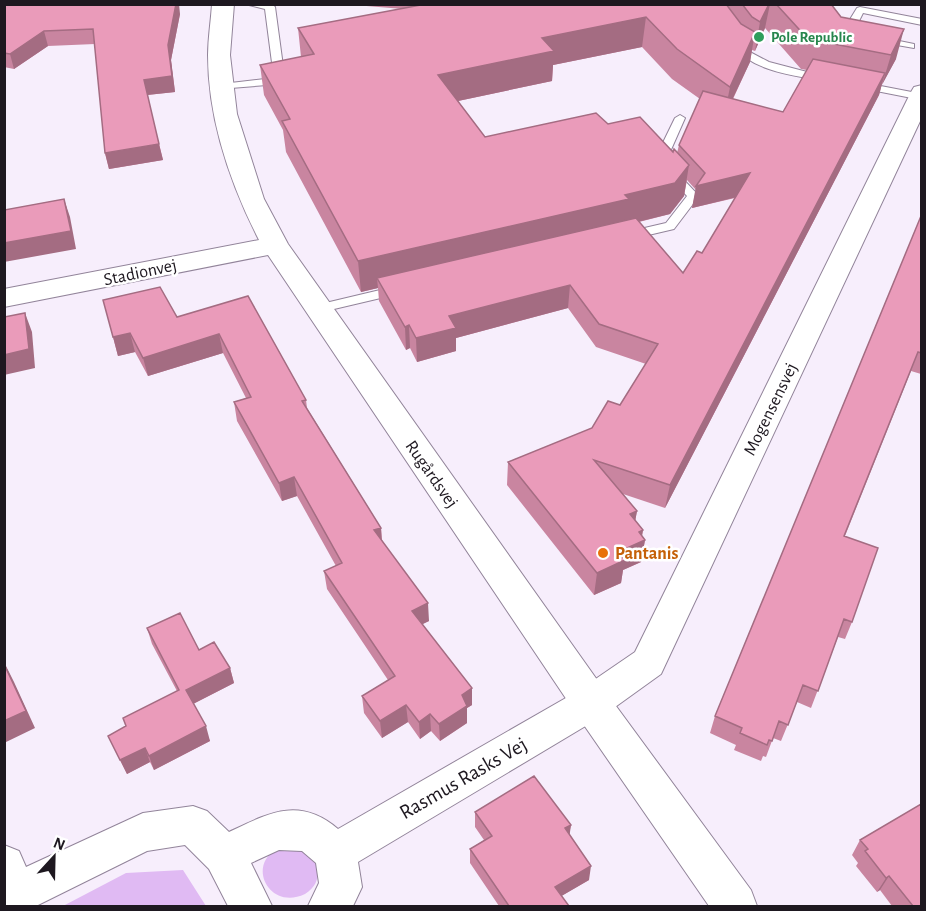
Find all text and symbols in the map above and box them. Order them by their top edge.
marker: Pole Republic [752,30,766,44]
place label: Pole Republic [771,30,852,45]
street label: Stadionvej [102,256,178,290]
street label: Mogensensvej [741,360,801,458]
street label: Rugårdsvej [402,438,461,512]
place label: Pantanis [615,545,678,563]
marker: Pantanis [596,546,610,560]
street label: Rasmus Rasks Vej [396,734,530,823]
north arrow [24,827,84,887]
text: N [51,835,67,854]

